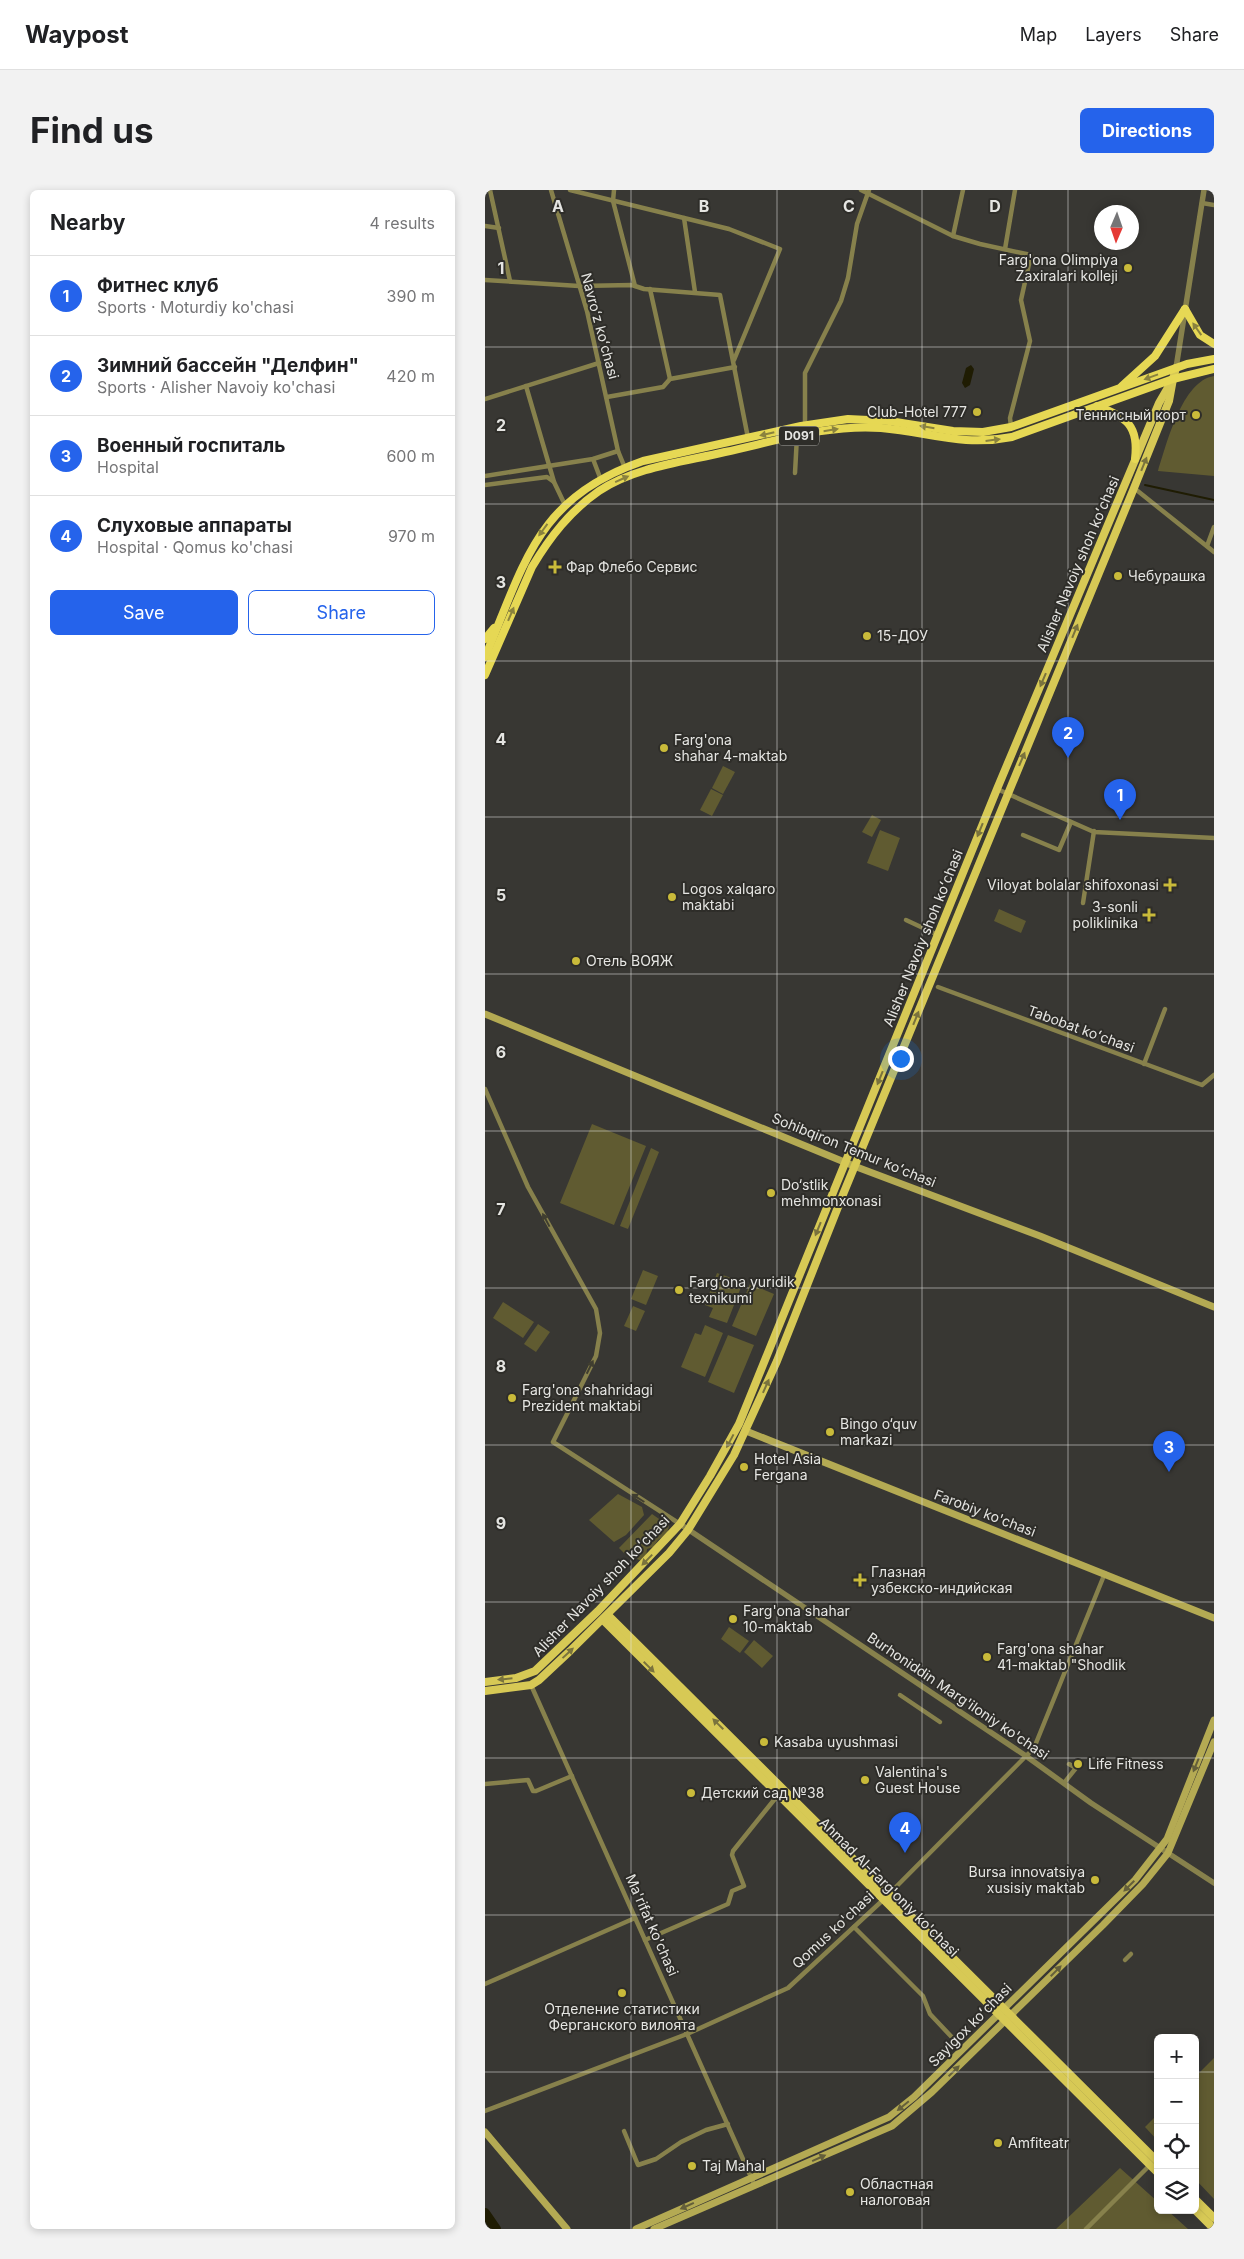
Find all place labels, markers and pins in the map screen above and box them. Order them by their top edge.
place label: Farg'ona Olimpiya Zaxiralari kolleji [999,251,1118,284]
marker: Farg'ona Olimpiya Zaxiralari kolleji [1122,262,1134,274]
place label: Club-Hotel 777 [867,403,967,420]
marker: Club-Hotel 777 [971,406,983,418]
place label: Теннисный корт [1075,406,1186,423]
marker: Теннисный корт [1190,409,1202,421]
place label: Фар Флебо Сервис [566,558,698,575]
marker: Фар Флебо Сервис [548,560,562,574]
place label: Чебурашка [1128,567,1206,584]
marker: Чебурашка [1112,570,1124,582]
place label: 15-ДОУ [877,627,928,644]
marker: 15-ДОУ [861,630,873,642]
pin: 2 [1052,717,1084,758]
place label: Farg'ona shahar 4-maktab [674,731,787,764]
marker: Farg'ona shahar 4-maktab [658,742,670,754]
pin: 1 [1104,779,1136,820]
place label: Viloyat bolalar shifoxonasi [987,876,1159,893]
marker: Viloyat bolalar shifoxonasi [1163,878,1177,892]
place label: Logos xalqaro maktabi [682,880,775,913]
marker: Logos xalqaro maktabi [666,891,678,903]
place label: 3-sonli poliklinika [1073,898,1138,931]
marker: 3-sonli poliklinika [1142,908,1156,922]
place label: Отель ВОЯЖ [586,952,674,969]
marker: Отель ВОЯЖ [570,955,582,967]
place label: Do‘stlik mehmonxonasi [781,1176,881,1209]
marker: Do‘stlik mehmonxonasi [765,1187,777,1199]
place label: Farg‘ona yuridik texnikumi [689,1273,795,1306]
marker: Farg‘ona yuridik texnikumi [673,1284,685,1296]
place label: Farg'ona shahridagi Prezident maktabi [522,1381,653,1414]
marker: Farg'ona shahridagi Prezident maktabi [506,1392,518,1404]
place label: Bingo o‘quv markazi [840,1415,917,1448]
marker: Bingo o‘quv markazi [824,1426,836,1438]
pin: 3 [1153,1431,1185,1472]
place label: Hotel Asia Fergana [754,1450,821,1483]
marker: Hotel Asia Fergana [738,1461,750,1473]
place label: Глазная узбекско-индийская [871,1563,1012,1596]
marker: Глазная узбекско-индийская [853,1573,867,1587]
place label: Farg'ona shahar 10-maktab [743,1602,850,1635]
marker: Farg'ona shahar 10-maktab [727,1613,739,1625]
place label: Farg'ona shahar 41-maktab "Shodlik [997,1640,1126,1673]
marker: Farg'ona shahar 41-maktab "Shodlik [981,1651,993,1663]
place label: Kasaba uyushmasi [774,1733,898,1750]
marker: Kasaba uyushmasi [758,1736,770,1748]
place label: Life Fitness [1088,1755,1164,1772]
marker: Life Fitness [1072,1758,1084,1770]
place label: Valentina's Guest House [875,1763,960,1796]
marker: Valentina's Guest House [859,1774,871,1786]
place label: Детский сад №38 [701,1784,824,1801]
marker: Детский сад №38 [685,1787,697,1799]
pin: 4 [889,1812,921,1853]
place label: Bursa innovatsiya xusisiy maktab [969,1863,1085,1896]
marker: Bursa innovatsiya xusisiy maktab [1089,1874,1101,1886]
marker: Отделение статистики Ферганского вилоята [616,1987,628,1999]
place label: Отделение статистики Ферганского вилоята [544,2000,700,2033]
place label: Amfiteatr [1008,2134,1069,2151]
marker: Amfiteatr [992,2137,1004,2149]
place label: Taj Mahal [702,2157,765,2174]
marker: Taj Mahal [686,2160,698,2172]
place label: Областная налоговая [860,2175,934,2208]
marker: Областная налоговая [844,2186,856,2198]

